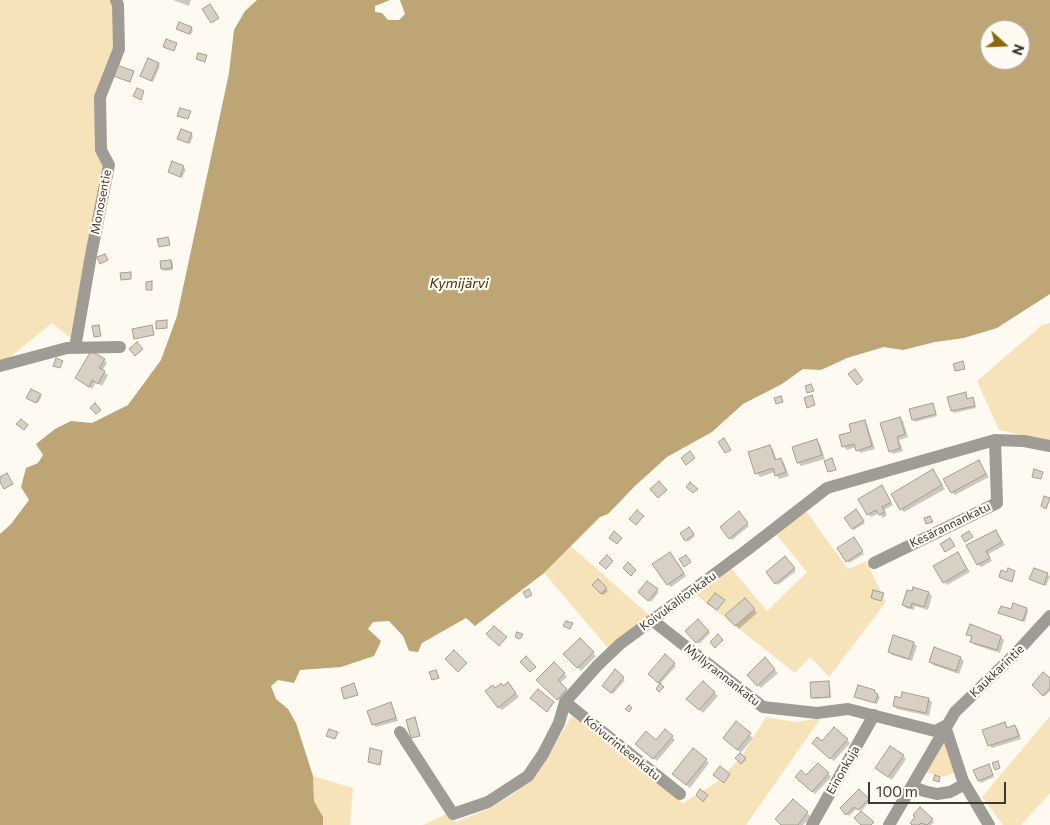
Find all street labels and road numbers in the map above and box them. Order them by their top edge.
street label: Monosentie [88,168,114,236]
street label: Kesärannankatu [907,499,993,551]
street label: Koivukallionkatu [637,568,719,634]
street label: Myllyrannankatu [681,641,763,709]
street label: Kaukkarintie [967,642,1027,700]
street label: Koivurinteenkatu [581,713,663,783]
street label: Einonkuja [823,743,863,797]

